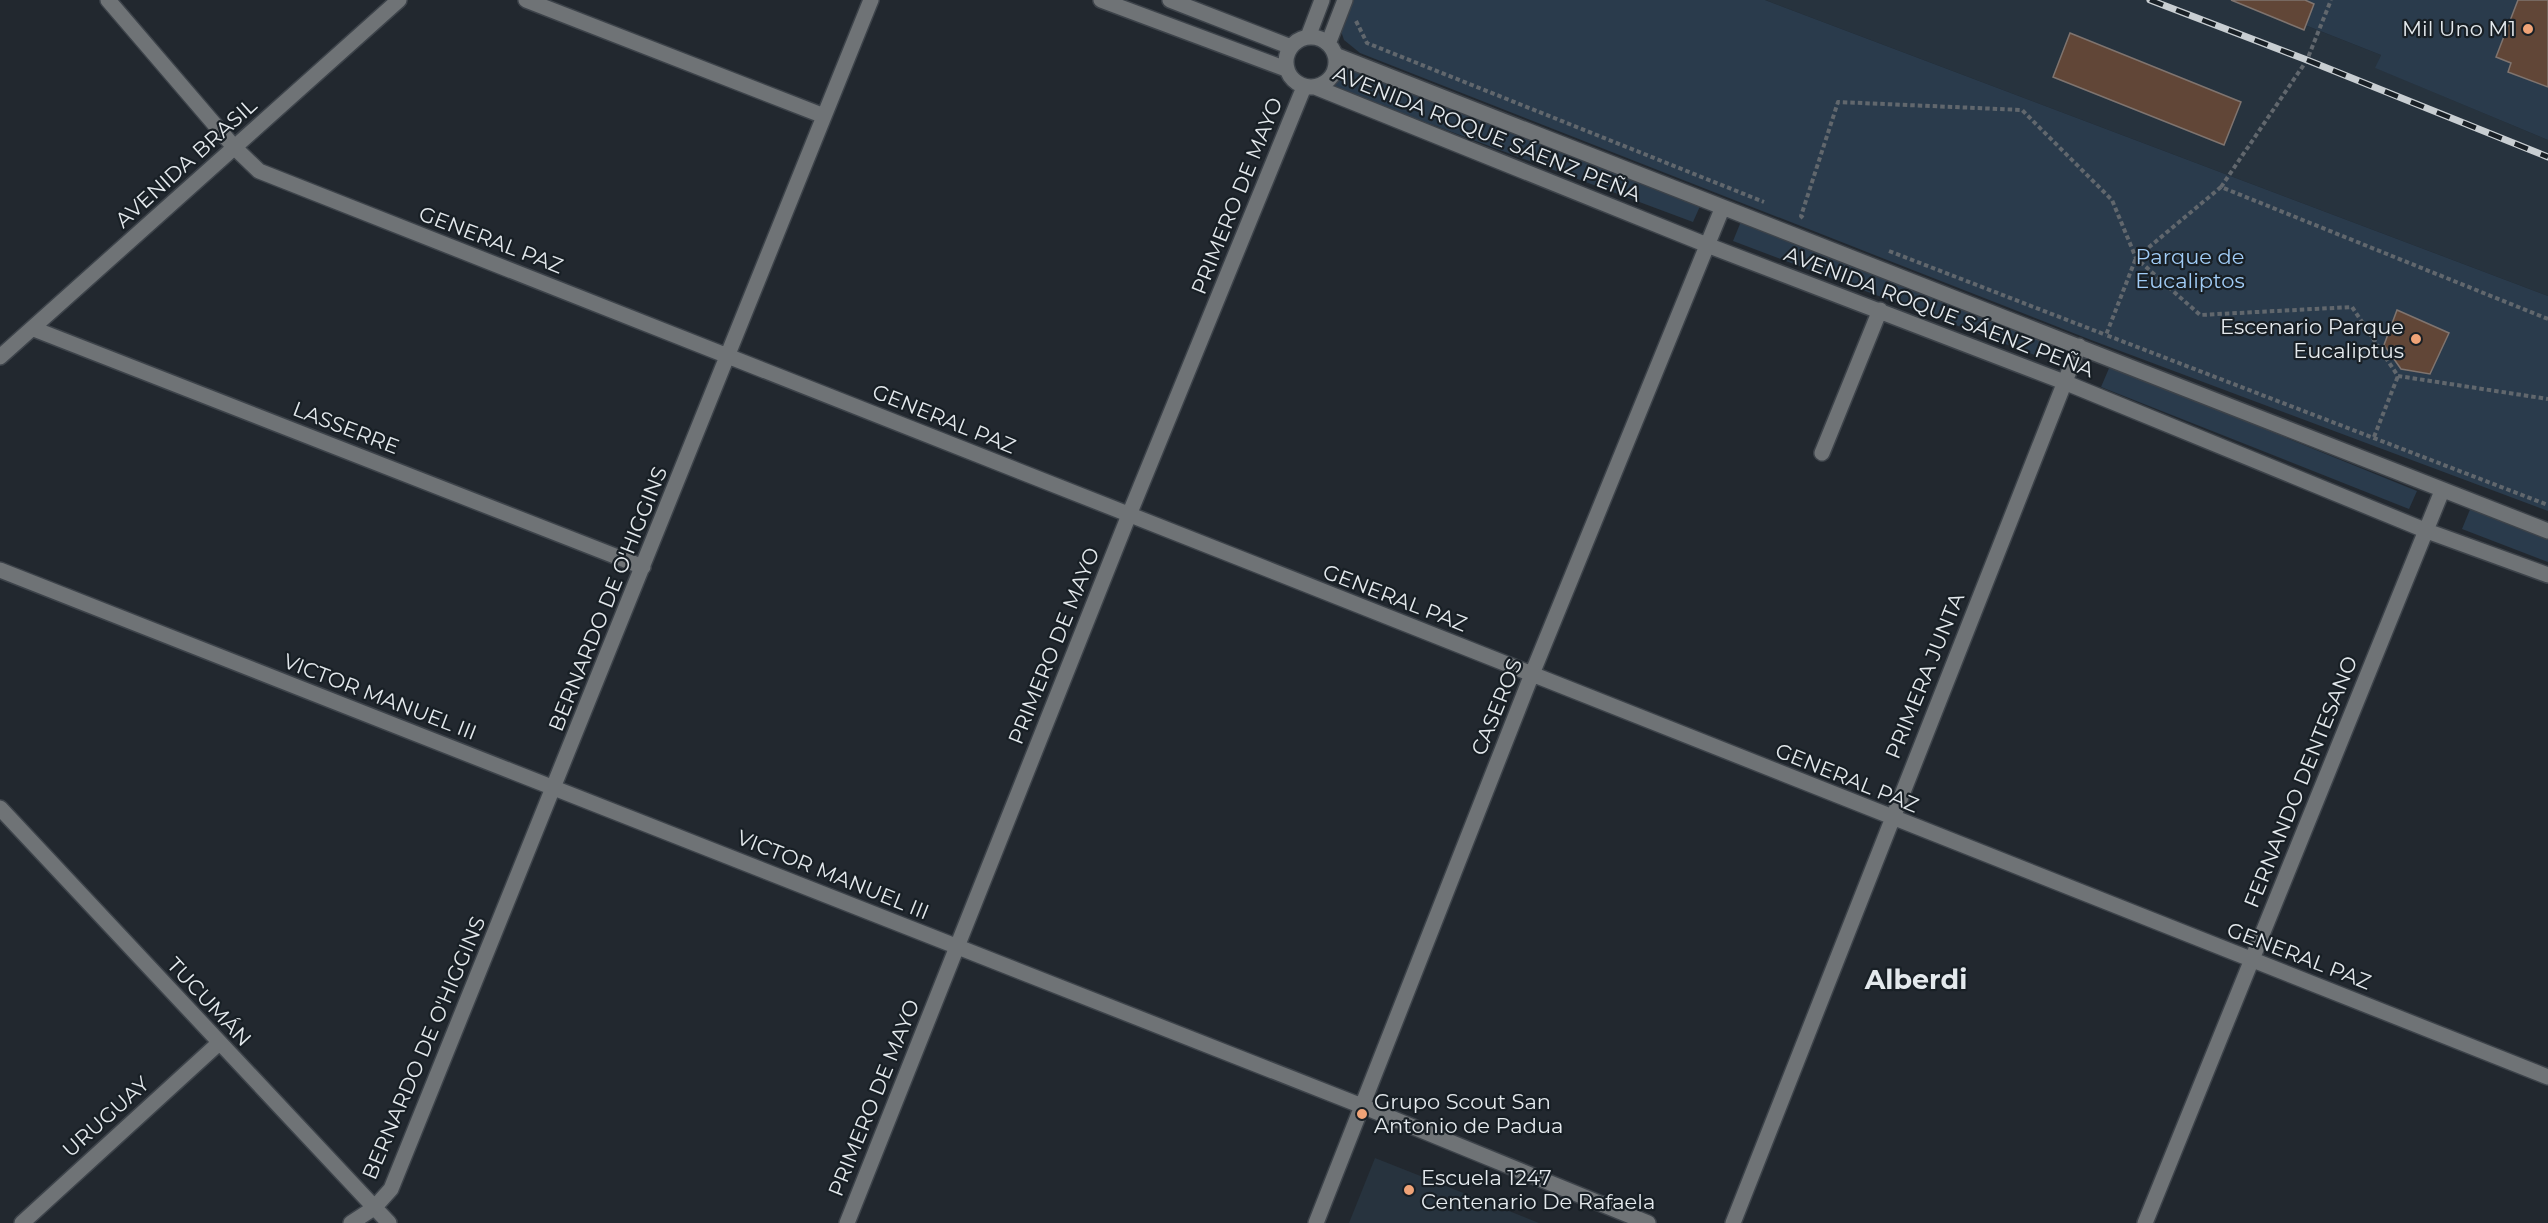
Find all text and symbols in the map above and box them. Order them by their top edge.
place label: Mil Uno M1 [2402,16,2516,41]
marker: Mil Uno M1 [2521,22,2535,36]
street label: AVENIDA ROQUE SÁENZ PEÑA [1330,60,1646,207]
street label: AVENIDA BRASIL [110,92,262,233]
street label: PRIMERO DE MAYO [1186,94,1287,298]
street label: GENERAL PAZ [416,201,567,279]
street label: AVENIDA ROQUE SÁENZ PEÑA [1781,241,2098,383]
park label: Parque de Eucaliptos [2135,244,2245,293]
place label: Escenario Parque Eucaliptus [2220,314,2404,363]
marker: Escenario Parque Eucaliptus [2409,332,2423,346]
street label: GENERAL PAZ [869,378,1020,459]
street label: LASSERRE [290,396,403,459]
street label: BERNARDO DE O'HIGGINS [543,463,672,735]
street label: PRIMERO DE MAYO [1003,544,1104,748]
street label: GENERAL PAZ [1320,559,1471,637]
street label: PRIMERA JUNTA [1880,588,1970,762]
street label: VICTOR MANUEL III [280,648,480,745]
street label: FERNANDO DENTESANO [2238,652,2363,911]
street label: CASEROS [1466,655,1527,759]
street label: GENERAL PAZ [1772,737,1923,818]
street label: VICTOR MANUEL III [733,825,933,925]
street label: BERNARDO DE O'HIGGINS [357,912,490,1183]
street label: GENERAL PAZ [2224,917,2375,995]
street label: TUCUMÁN [162,952,257,1051]
district label: Alberdi [1864,963,1967,996]
street label: PRIMERO DE MAYO [823,996,924,1200]
street label: URUGUAY [57,1071,155,1162]
place label: Grupo Scout San Antonio de Padua [1374,1089,1563,1138]
marker: Grupo Scout San Antonio de Padua [1355,1107,1369,1121]
place label: Escuela 1247 Centenario De Rafaela [1421,1165,1655,1214]
marker: Escuela 1247 Centenario De Rafaela [1402,1183,1416,1197]

